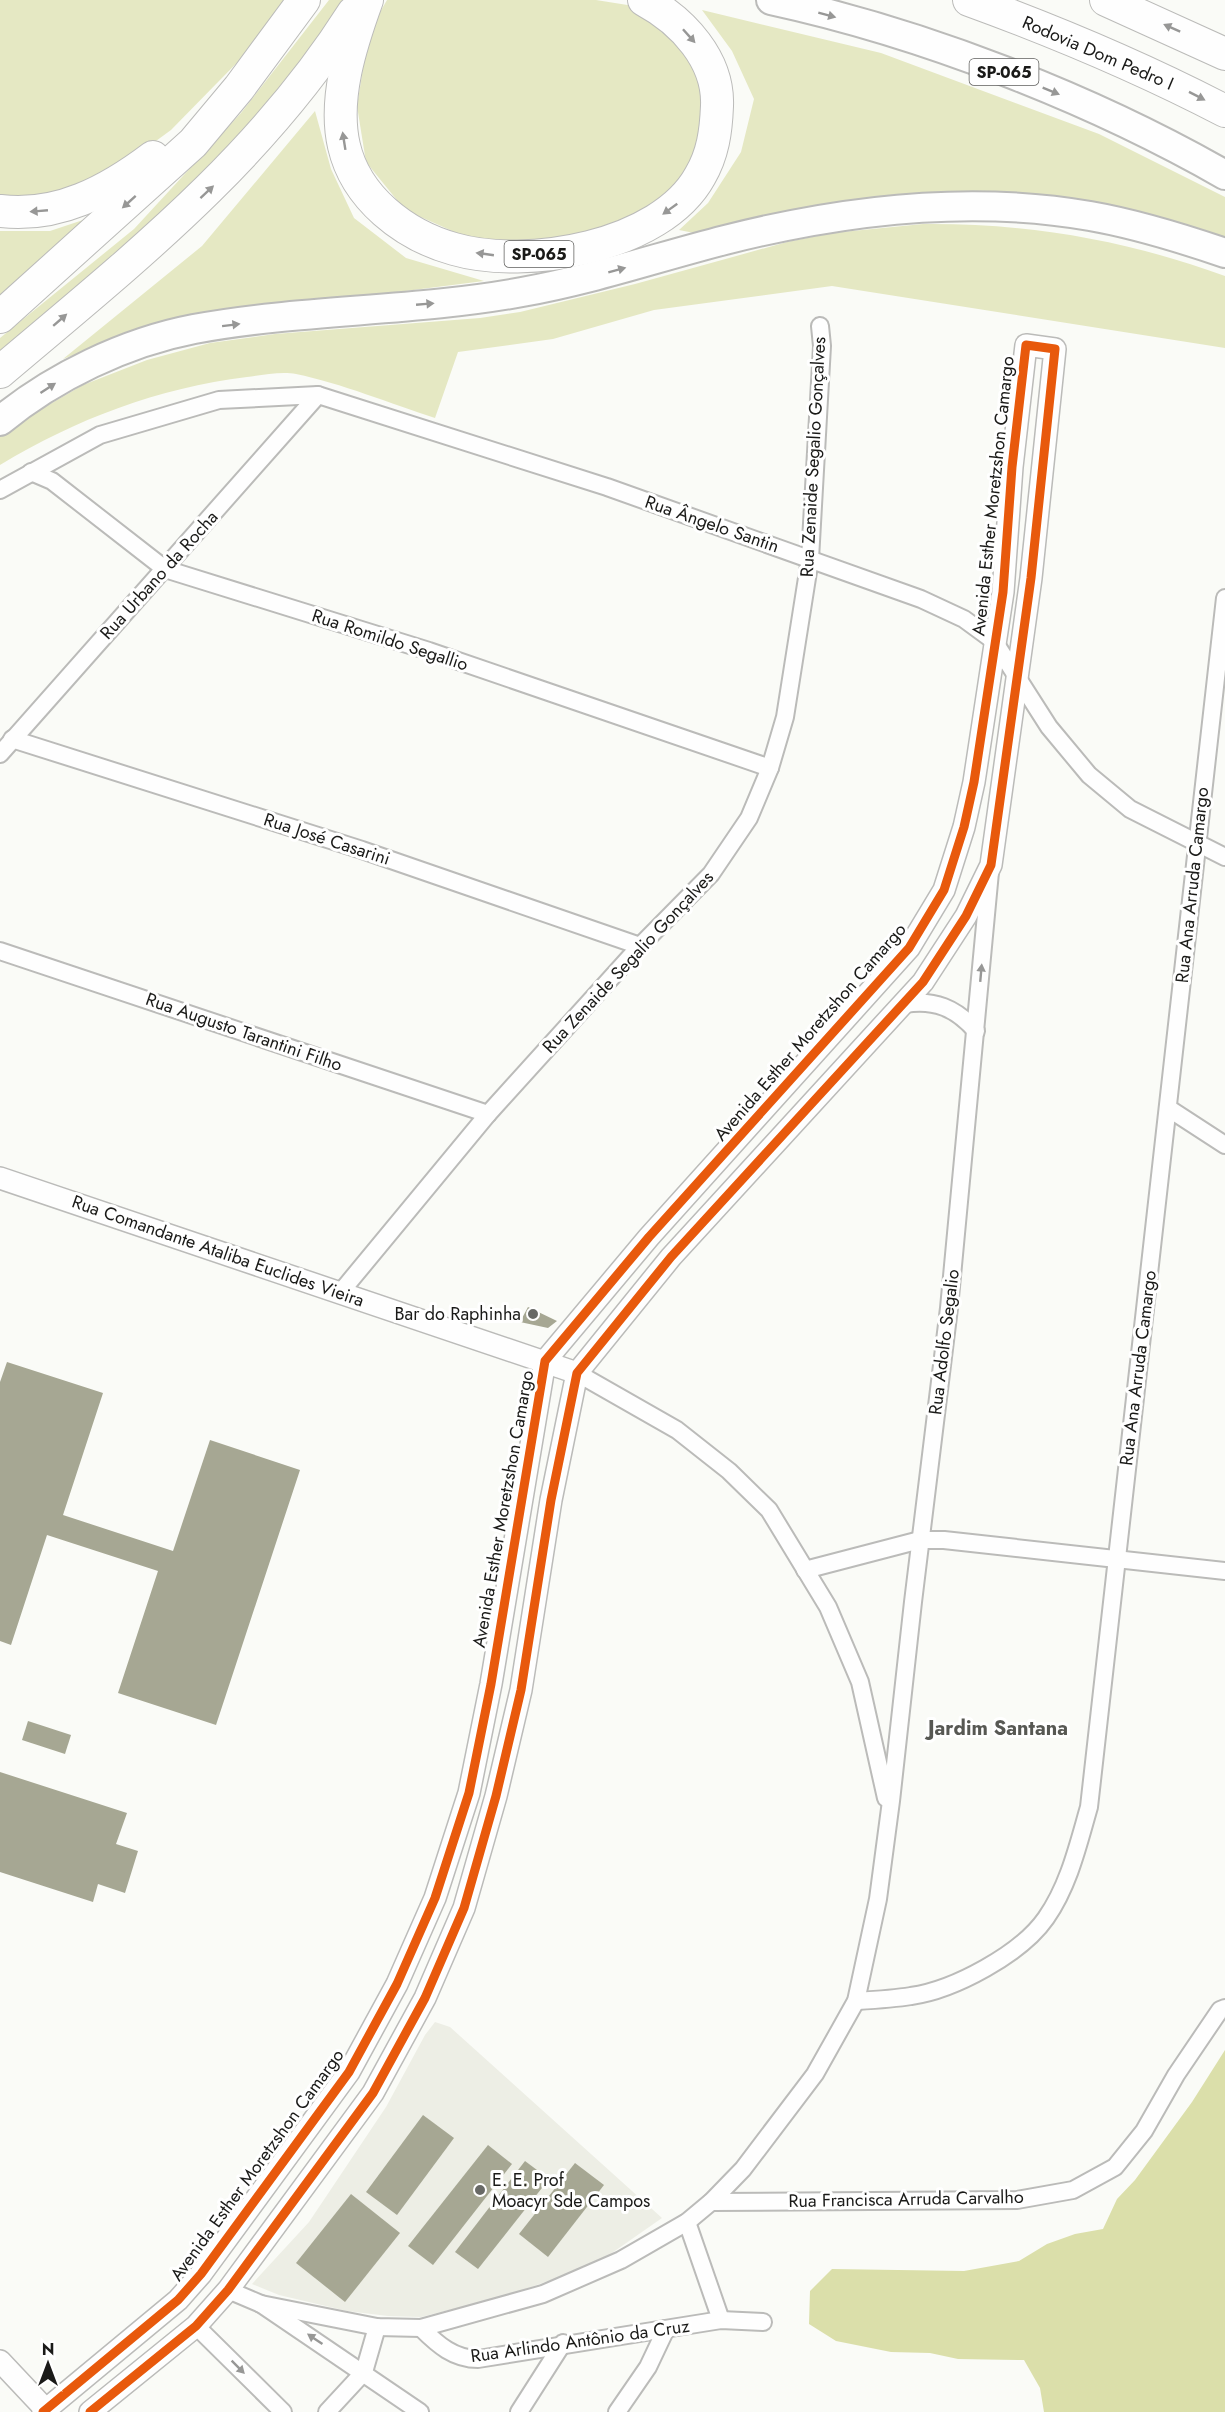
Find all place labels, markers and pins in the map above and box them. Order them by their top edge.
place label: Bar do Raphinha [395,1301,521,1327]
marker: Bar do Raphinha [526,1307,540,1321]
place label: E. E. Prof Moacyr Sde Campos [492,2167,650,2214]
marker: E. E. Prof Moacyr Sde Campos [473,2183,487,2197]

